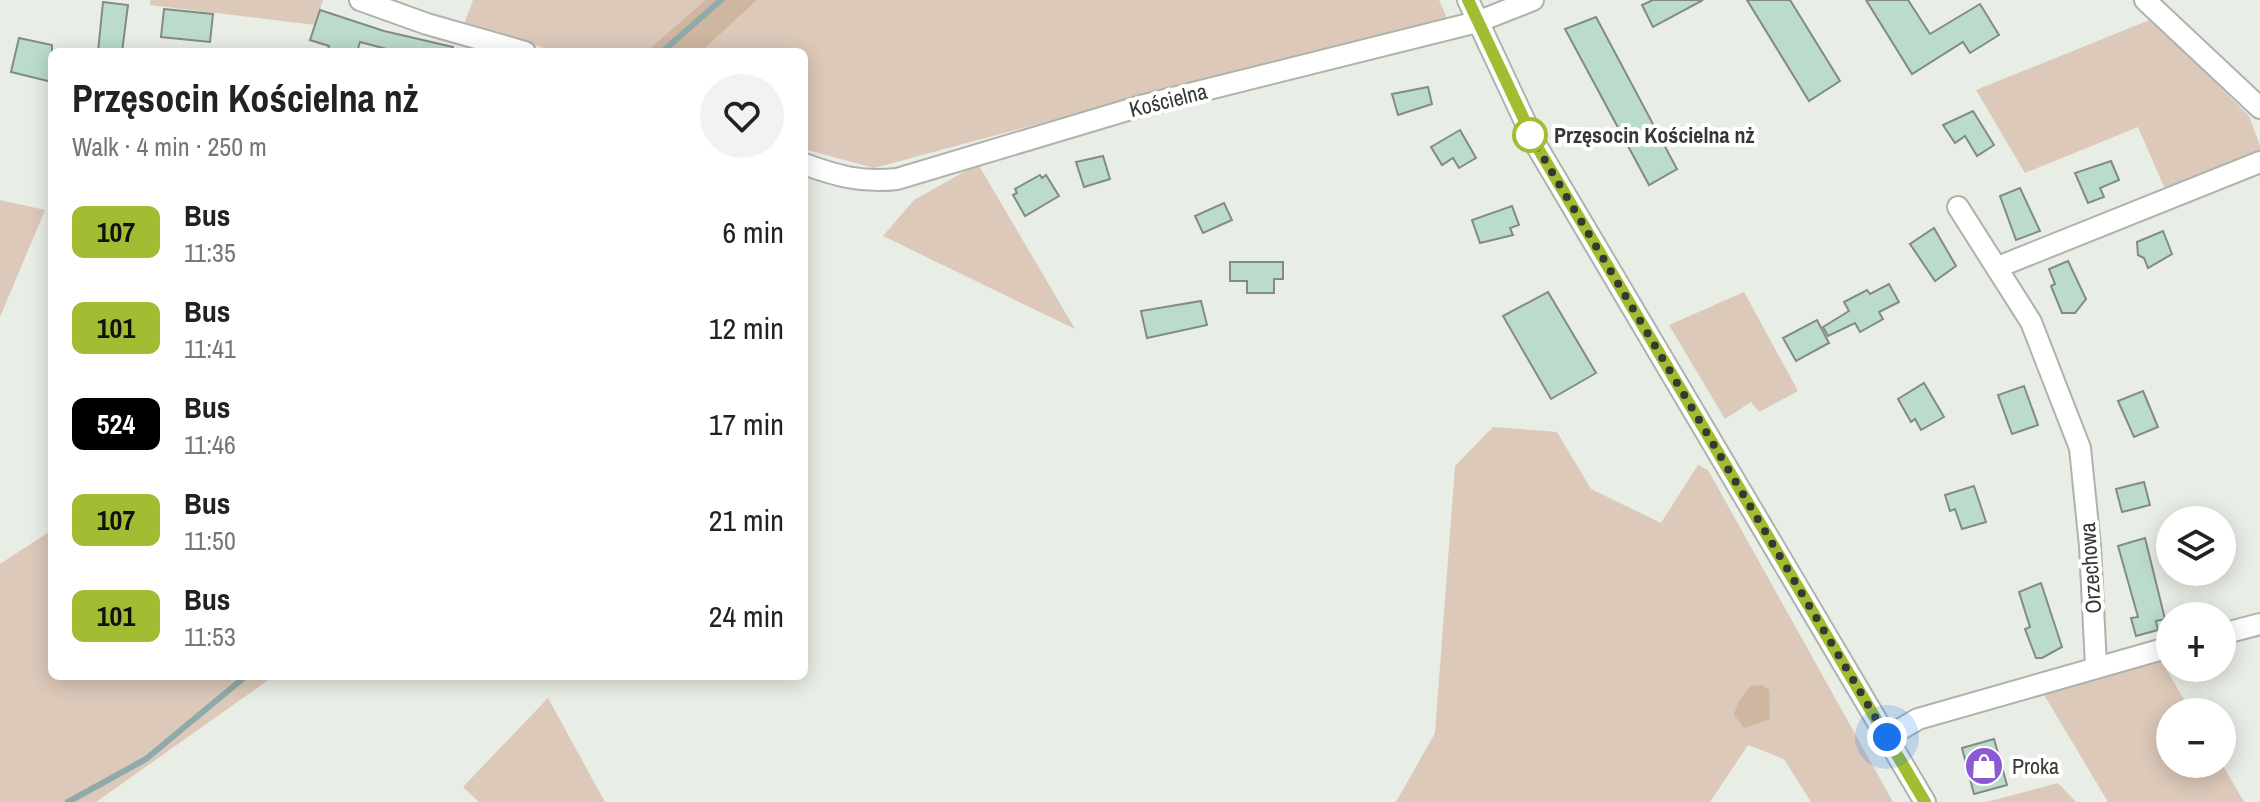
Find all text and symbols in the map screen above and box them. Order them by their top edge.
text: Przęsocin Kościelna nż [72,73,418,124]
button: heart [700,74,784,158]
street label: Kościelna [1126,76,1210,124]
marker: Przęsocin Kościelna nż [1513,118,1547,152]
place label: Przęsocin Kościelna nż [1554,120,1755,150]
text: Walk · 4 min · 250 m [72,129,267,164]
text: Bus [184,195,230,235]
text: 6 min [722,212,784,252]
text: 107 [97,213,135,251]
text: 11:35 [184,235,236,270]
text: Bus [184,291,230,331]
text: 12 min [709,308,784,348]
text: 101 [97,309,135,347]
text: 11:41 [184,331,236,366]
text: Bus [184,387,230,427]
text: 17 min [709,404,784,444]
text: 524 [97,405,135,443]
text: 11:46 [184,427,236,462]
text: Bus [184,483,230,523]
text: 21 min [709,500,784,540]
text: 107 [97,501,135,539]
map controls [2156,506,2236,778]
button: layers [2156,506,2236,586]
street label: Orzechowa [2072,521,2108,615]
text: 11:50 [184,523,236,558]
text: Bus [184,579,230,619]
text: 24 min [709,596,784,636]
text: 101 [97,597,135,635]
button: + [2156,602,2236,682]
text: 11:53 [184,619,236,654]
button: − [2156,698,2236,778]
your location [1867,717,1907,757]
shop icon: Proka [1963,745,2005,787]
place label: Proka [2012,751,2059,781]

